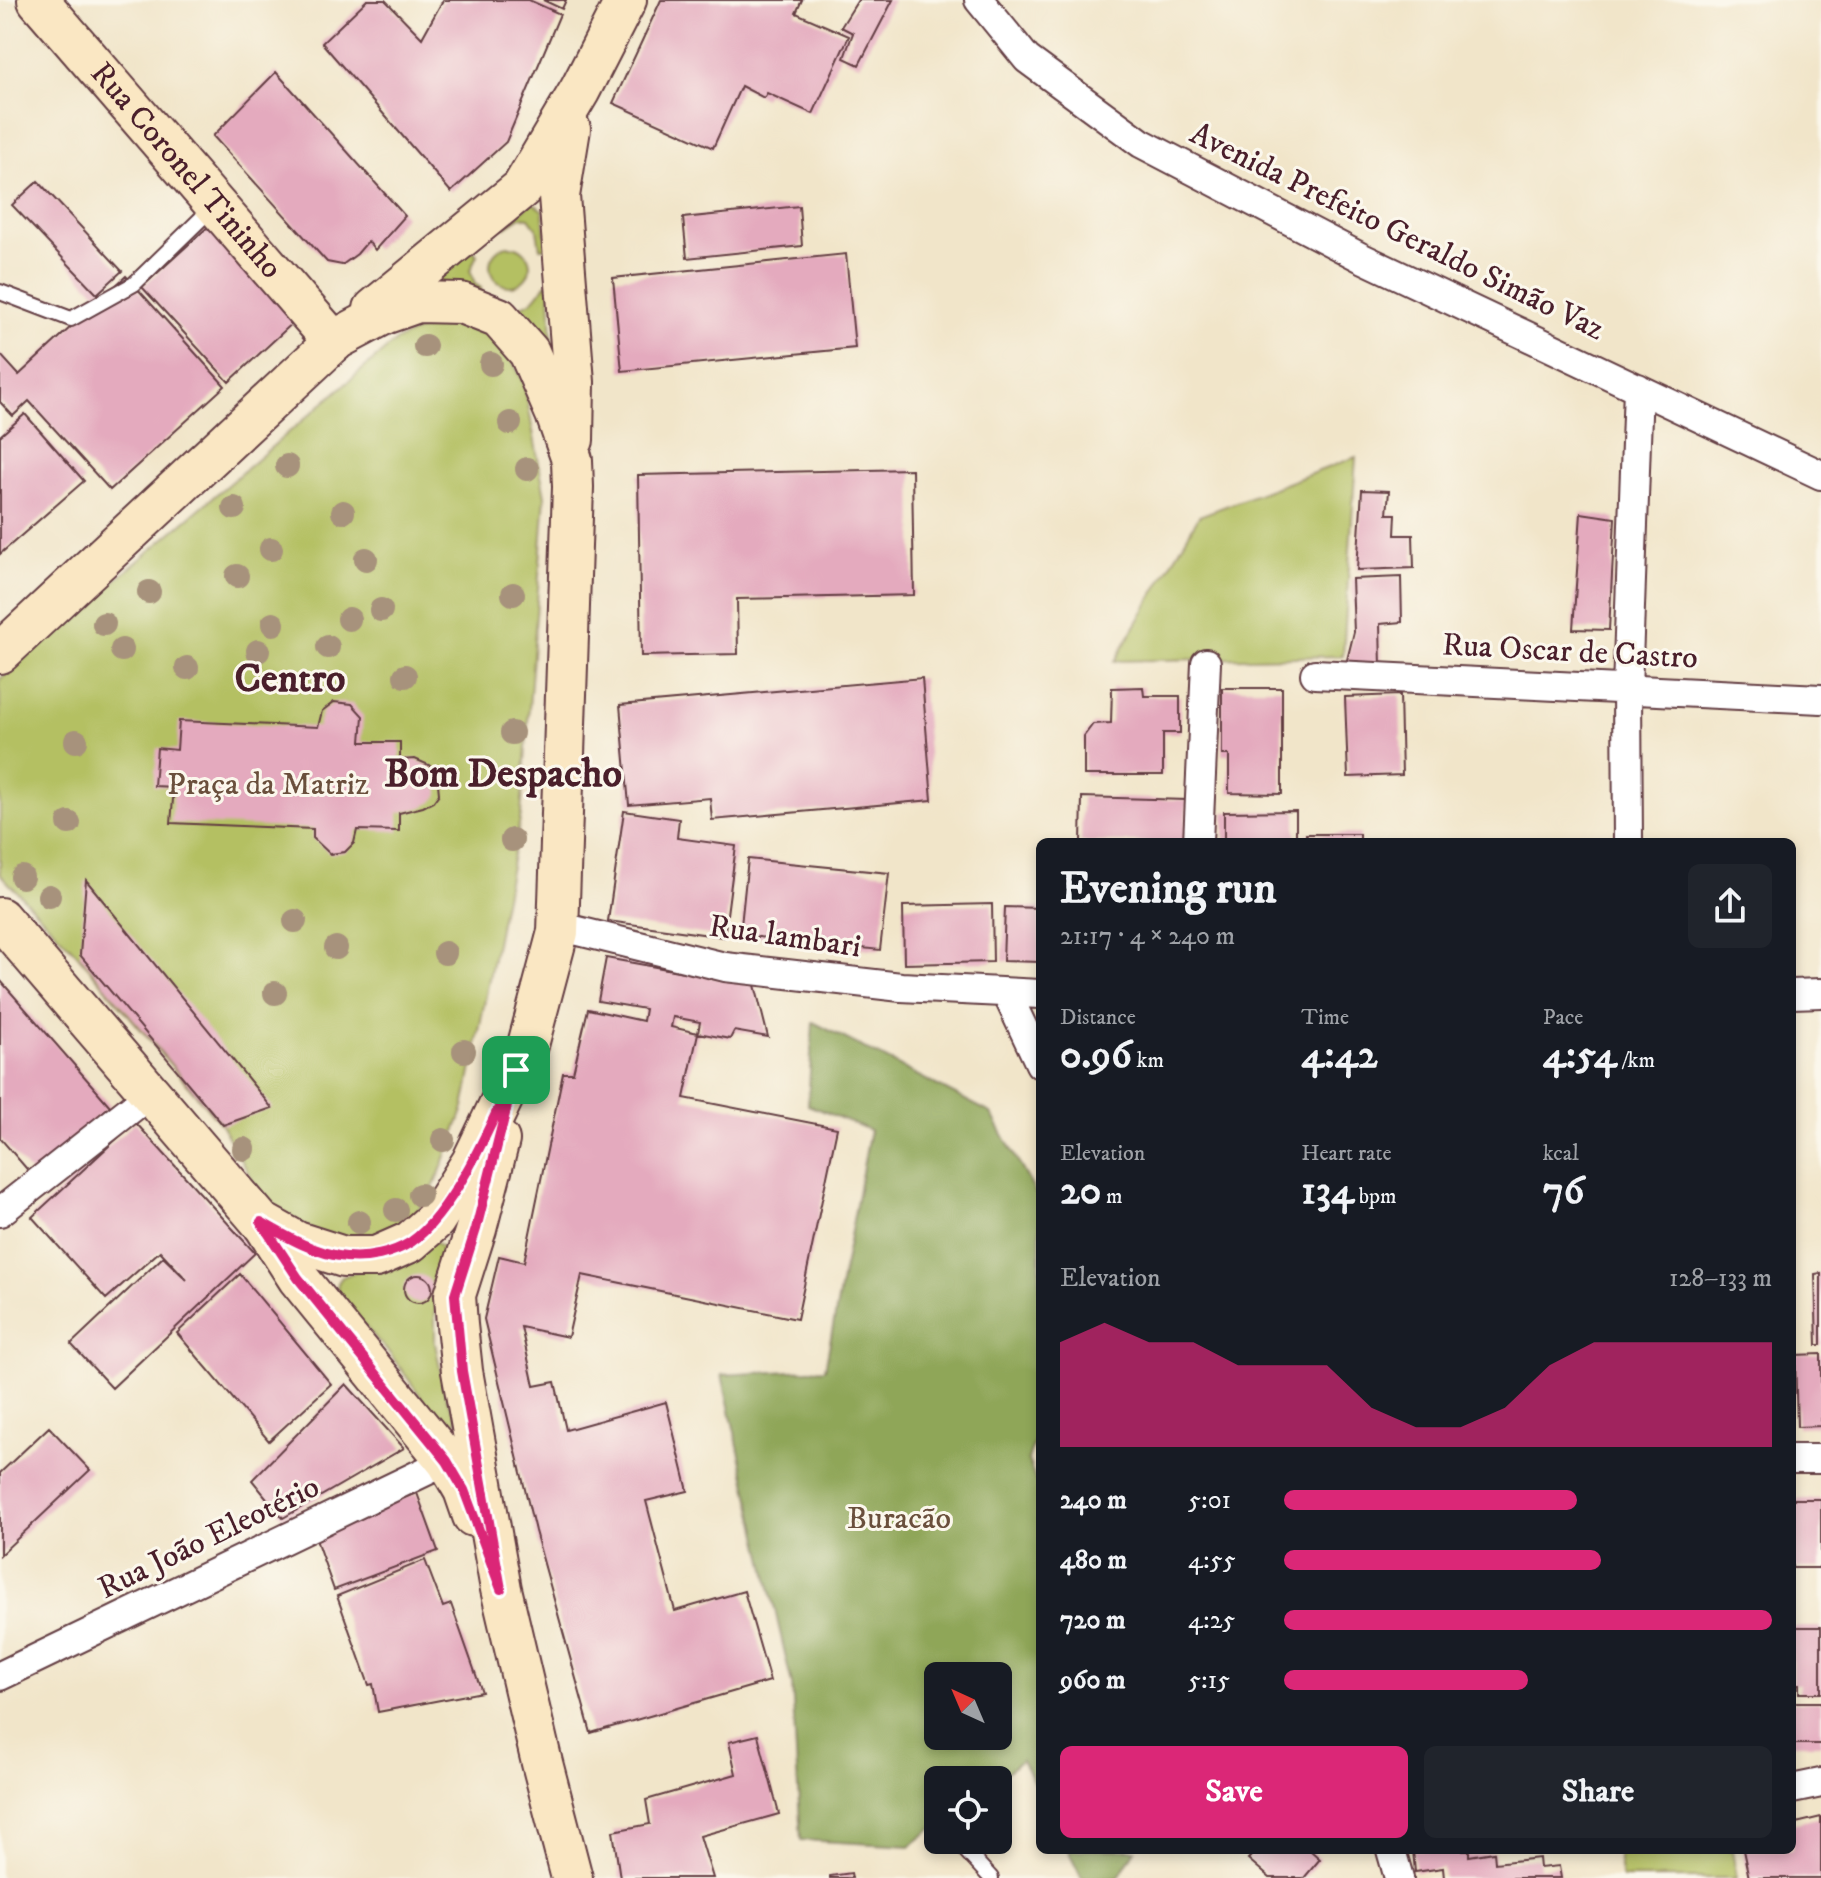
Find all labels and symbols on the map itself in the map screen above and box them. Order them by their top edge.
street label: Rua Coronel Tininho [81,54,291,288]
street label: Avenida Prefeito Geraldo Simão Vaz [1183,114,1611,350]
street label: Rua Oscar de Castro [1441,625,1699,679]
district label: Centro [235,655,346,705]
district label: Bom Despacho [384,750,622,800]
park label: Praça da Matriz [167,765,369,805]
street label: Rua lambari [706,907,864,967]
pin [482,1036,550,1104]
street label: Rua João Eleotério [92,1467,326,1609]
park label: Buracão [847,1499,951,1539]
north arrow [924,1662,1012,1750]

